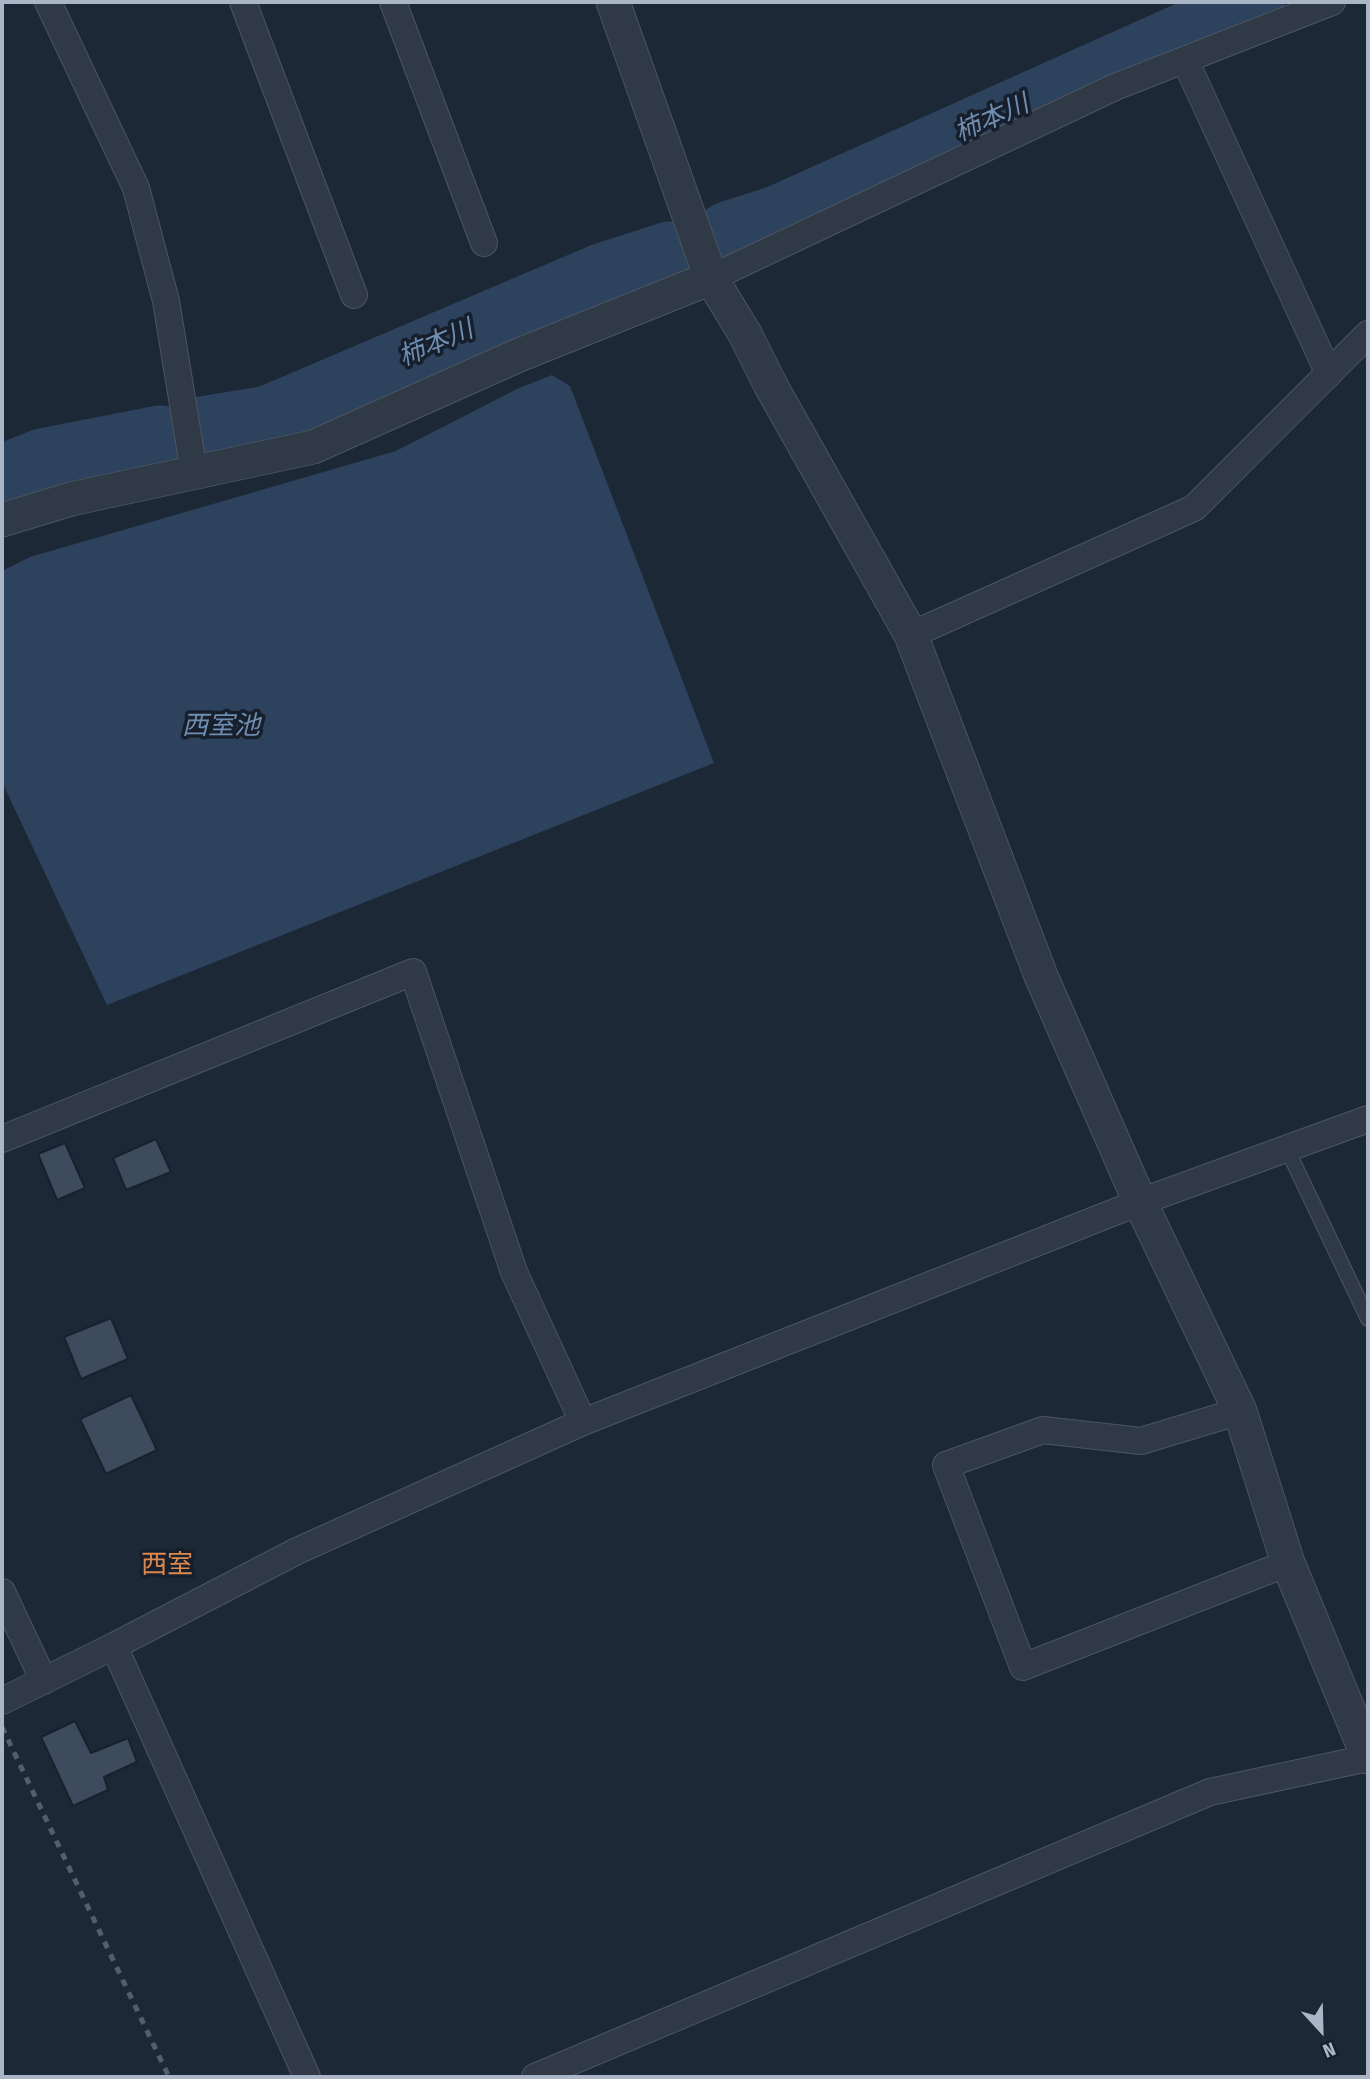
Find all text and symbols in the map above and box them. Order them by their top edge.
water label: 柿本川 [950,89,1034,149]
water label: 柿本川 [394,314,478,374]
water label: 西室池 [182,711,260,743]
district label: 西室 [141,1550,193,1582]
north arrow [1286,1995,1356,2065]
text: N [1319,2037,1339,2063]

